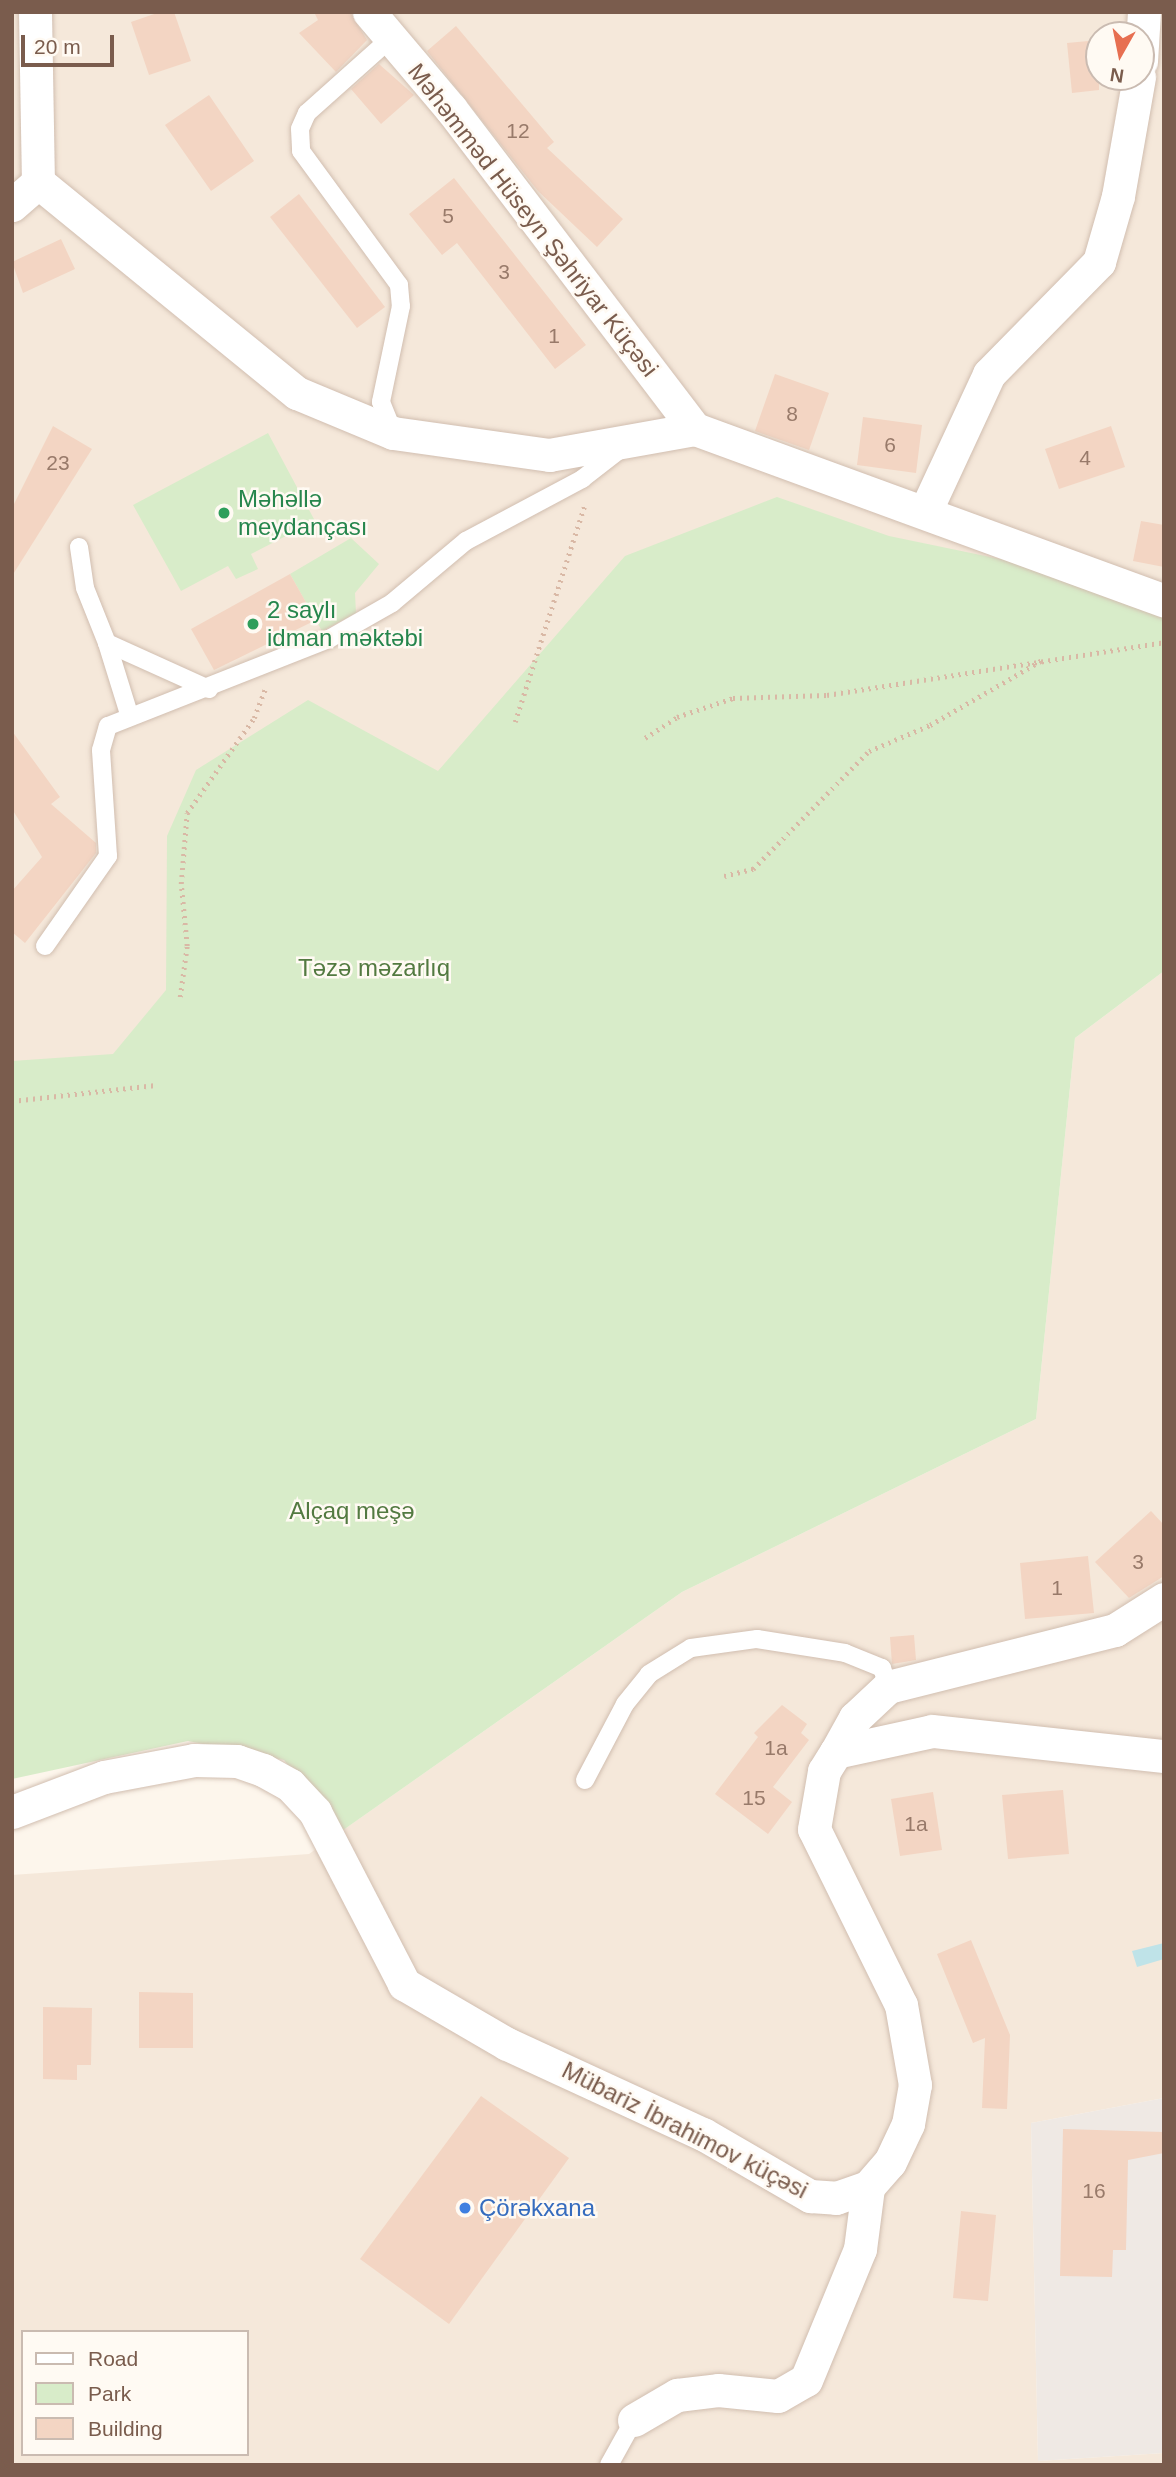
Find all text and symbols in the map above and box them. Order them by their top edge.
scale bar [24,21,117,65]
north arrow [1085,21,1155,91]
text: 20 m [34,35,81,58]
street label: Məhəmməd Hüseyn Şəhriyar Küçəsi [402,58,664,382]
text: N [1109,64,1125,87]
house number: 12 [506,118,530,144]
house number: 5 [442,203,454,229]
house number: 3 [498,259,510,285]
house number: 1 [548,323,560,349]
house number: 8 [786,401,798,427]
house number: 6 [884,432,896,458]
house number: 4 [1079,445,1091,471]
house number: 23 [46,450,70,476]
place label: Məhəllə meydançası [238,485,367,541]
marker: Məhəllə meydançası [216,505,232,521]
place label: 2 saylı idman məktəbi [267,596,423,652]
marker: 2 saylı idman məktəbi [245,616,261,632]
park label: Təzə məzarlıq [298,954,450,982]
park label: Alçaq meşə [289,1497,415,1525]
house number: 3 [1132,1549,1144,1575]
house number: 1 [1051,1575,1063,1601]
house number: 1а [764,1735,788,1761]
house number: 15 [742,1785,766,1811]
house number: 1а [904,1811,928,1837]
street label: Mübariz İbrahimov küçəsi [557,2055,813,2205]
house number: 16 [1082,2178,1106,2204]
place label: Çörəkxana [479,2194,595,2222]
marker: Çörəkxana [457,2200,473,2216]
legend [21,2330,248,2456]
text: Road [88,2347,138,2370]
text: Park [88,2382,131,2405]
text: Building [88,2417,163,2440]

